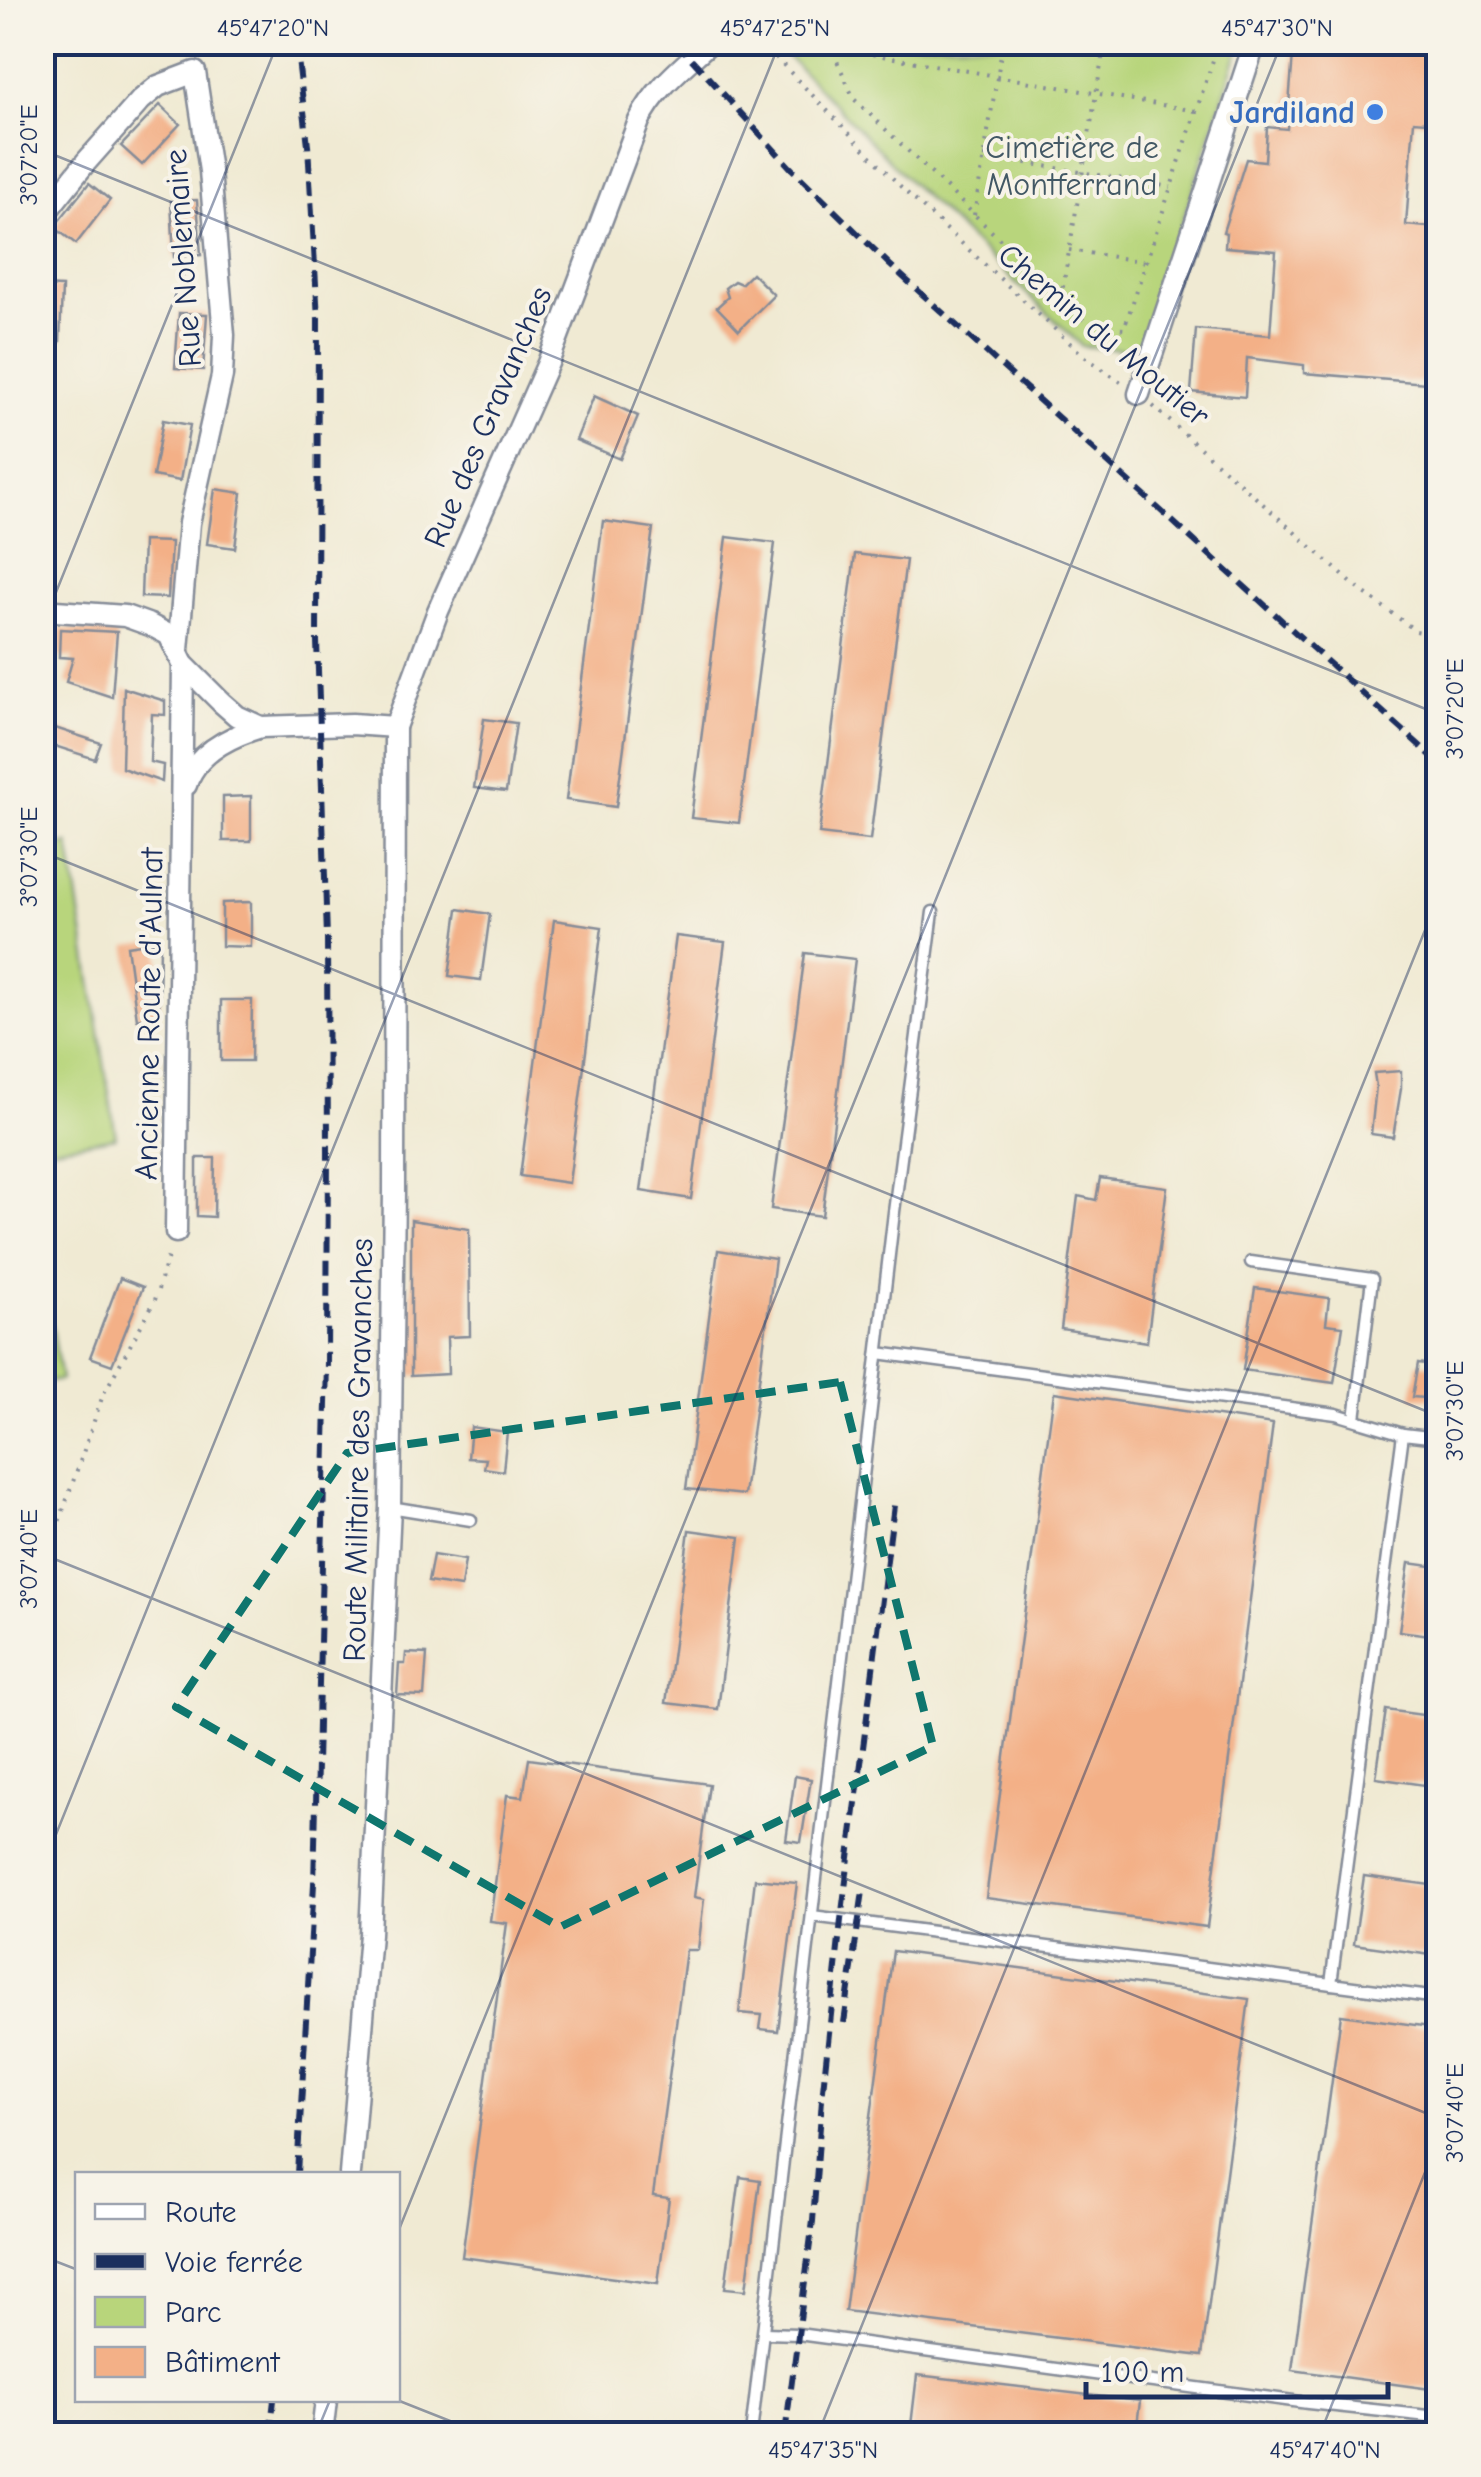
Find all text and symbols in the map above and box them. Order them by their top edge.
text: 45°47'20"N [217,13,329,42]
text: 45°47'25"N [720,13,830,42]
text: 45°47'30"N [1221,13,1333,42]
place label: Jardiland [1229,94,1355,131]
marker: Jardiland [1364,101,1386,123]
text: 3°07'20"E [14,104,43,206]
park label: Cimetière de Montferrand [985,129,1159,203]
street label: Rue Noblemaire [157,148,209,368]
street label: Chemin du Moutier [991,236,1217,434]
street label: Rue des Gravanches [416,281,560,553]
text: 3°07'20"E [1440,658,1469,760]
text: 3°07'30"E [14,807,43,907]
street label: Ancienne Route d'Aulnat [128,847,170,1181]
street label: Route Militaire des Gravanches [336,1238,380,1662]
text: 3°07'30"E [1440,1361,1469,1461]
text: 3°07'40"E [14,1509,43,1609]
text: 3°07'40"E [1440,2063,1469,2163]
legend [75,2172,400,2402]
text: Route [165,2195,236,2230]
text: Voie ferrée [165,2245,303,2280]
text: Parc [165,2295,222,2330]
scale bar [1086,2337,1388,2399]
text: Bâtiment [165,2345,281,2380]
text: 100 m [1101,2355,1184,2390]
text: 45°47'35"N [768,2435,878,2464]
text: 45°47'40"N [1269,2435,1381,2464]

